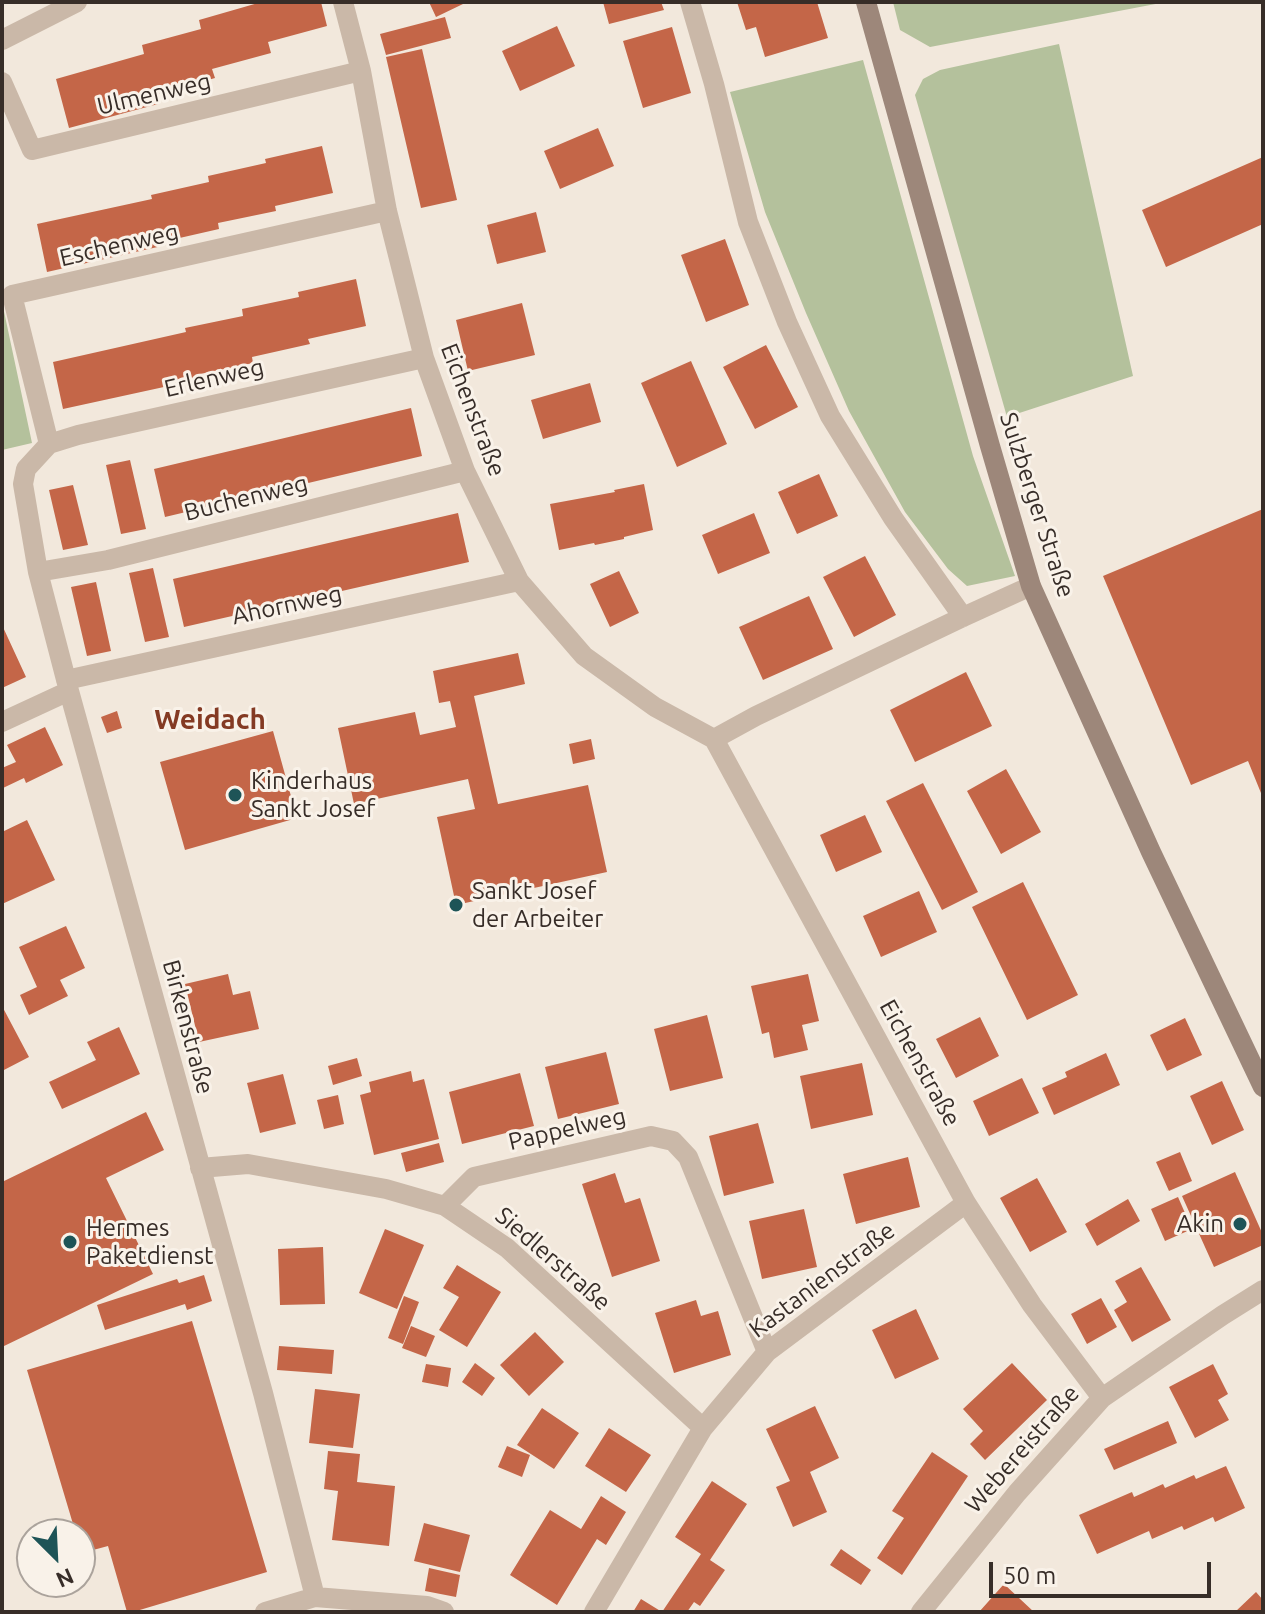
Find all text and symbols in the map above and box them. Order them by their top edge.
street label: Ulmenweg [94,67,214,121]
street label: Eschenweg [57,217,181,273]
street label: Eichenstraße [434,339,512,481]
street label: Erlenweg [161,353,267,403]
street label: Sulzberger Straße [994,409,1080,601]
street label: Buchenweg [181,469,311,527]
street label: Ahornweg [229,579,345,631]
district label: Weidach [154,703,266,737]
place label: Kinderhaus Sankt Josef [251,767,375,823]
marker: Kinderhaus Sankt Josef [226,786,244,804]
place label: Sankt Josef der Arbeiter [472,877,603,933]
marker: Sankt Josef der Arbeiter [447,896,465,914]
street label: Birkenstraße [156,957,220,1097]
street label: Eichenstraße [873,995,967,1131]
street label: Pappelweg [505,1102,629,1156]
street label: Siedlerstraße [489,1201,617,1317]
place label: Akin [1177,1210,1224,1238]
place label: Hermes Paketdienst [86,1214,213,1270]
marker: Akin [1231,1215,1249,1233]
street label: Kastanienstraße [744,1216,900,1344]
marker: Hermes Paketdienst [61,1233,79,1251]
street label: Webereistraße [959,1379,1085,1519]
north arrow [16,1518,96,1598]
scale bar [993,1546,1215,1596]
text: 50 m [1003,1562,1056,1589]
text: N [53,1564,78,1593]

